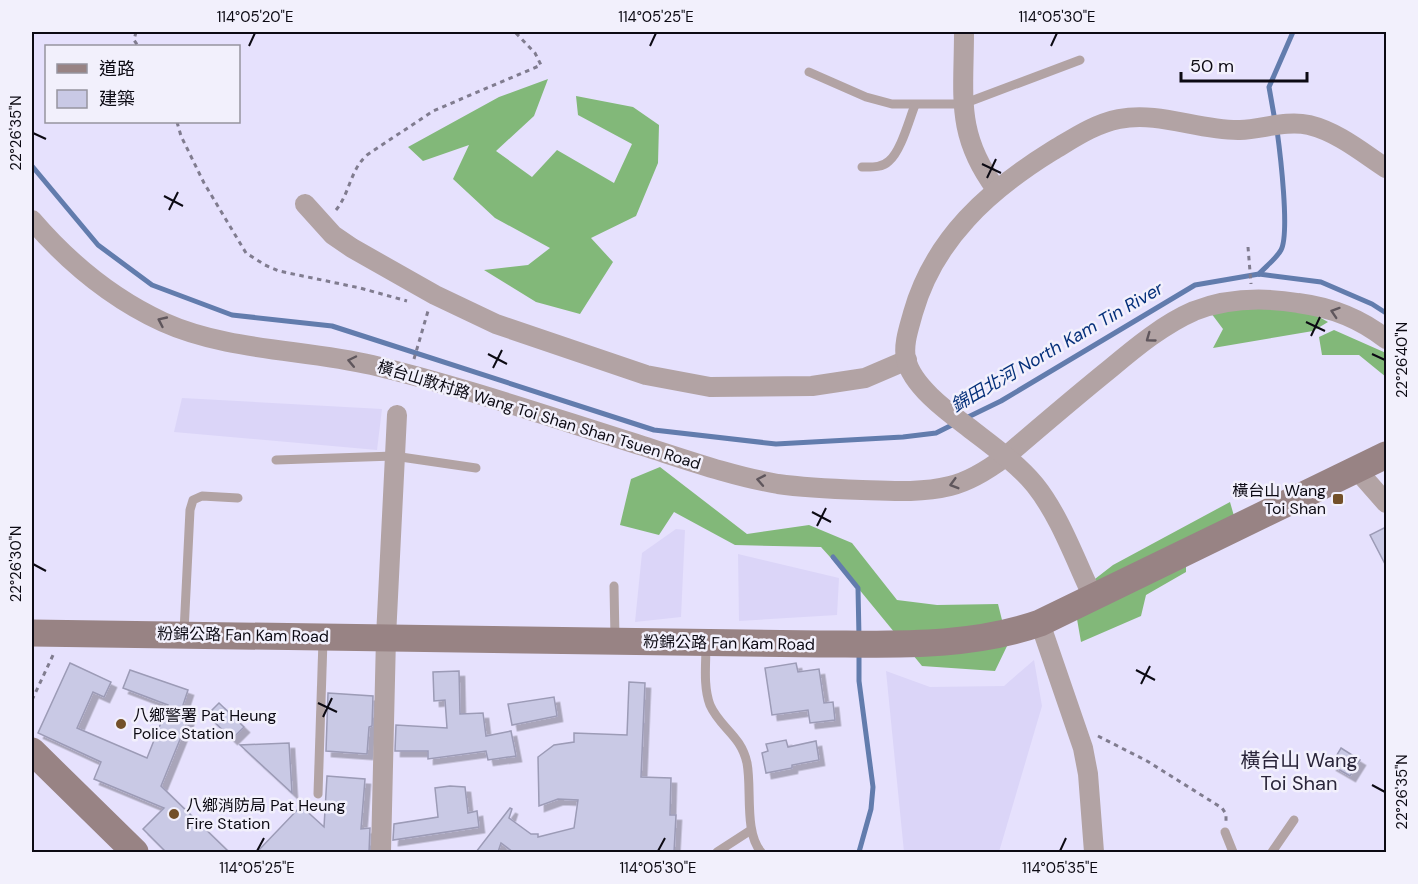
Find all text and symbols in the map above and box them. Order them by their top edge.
text: 114°05'20"E [217,7,293,27]
text: 114°05'25"E [618,7,694,27]
text: 114°05'30"E [1018,7,1096,27]
legend [45,45,240,123]
scale bar [1181,45,1307,83]
text: 50 m [1190,54,1234,78]
text: 道路 [99,57,135,81]
text: 建築 [99,87,135,111]
text: 22°26'35"N [6,95,26,171]
water label: 錦田北河 North Kam Tin River [946,276,1169,418]
one-way arrow [1330,307,1341,320]
one-way arrow [157,316,168,328]
text: 22°26'40"N [1392,322,1412,398]
one-way arrow [1146,330,1157,341]
one-way arrow [347,355,357,368]
street label: 橫台山散村路 Wang Toi Shan Shan Tsuen Road [375,356,703,474]
one-way arrow [756,474,766,487]
one-way arrow [949,477,960,489]
place label: 橫台山 Wang Toi Shan [1232,480,1326,519]
marker: 橫台山 Wang Toi Shan [1331,492,1345,506]
text: 22°26'30"N [6,526,26,602]
street label: 粉錦公路 Fan Kam Road [157,623,329,647]
street label: 粉錦公路 Fan Kam Road [643,631,815,655]
place label: 八鄉警署 Pat Heung Police Station [133,705,277,744]
marker: 八鄉警署 Pat Heung Police Station [114,717,128,731]
district label: 橫台山 Wang Toi Shan [1240,747,1358,796]
text: 22°26'35"N [1392,754,1412,830]
place label: 八鄉消防局 Pat Heung Fire Station [186,795,346,834]
marker: 八鄉消防局 Pat Heung Fire Station [167,807,181,821]
text: 114°05'25"E [219,858,295,878]
text: 114°05'30"E [619,858,697,878]
text: 114°05'35"E [1022,858,1098,878]

